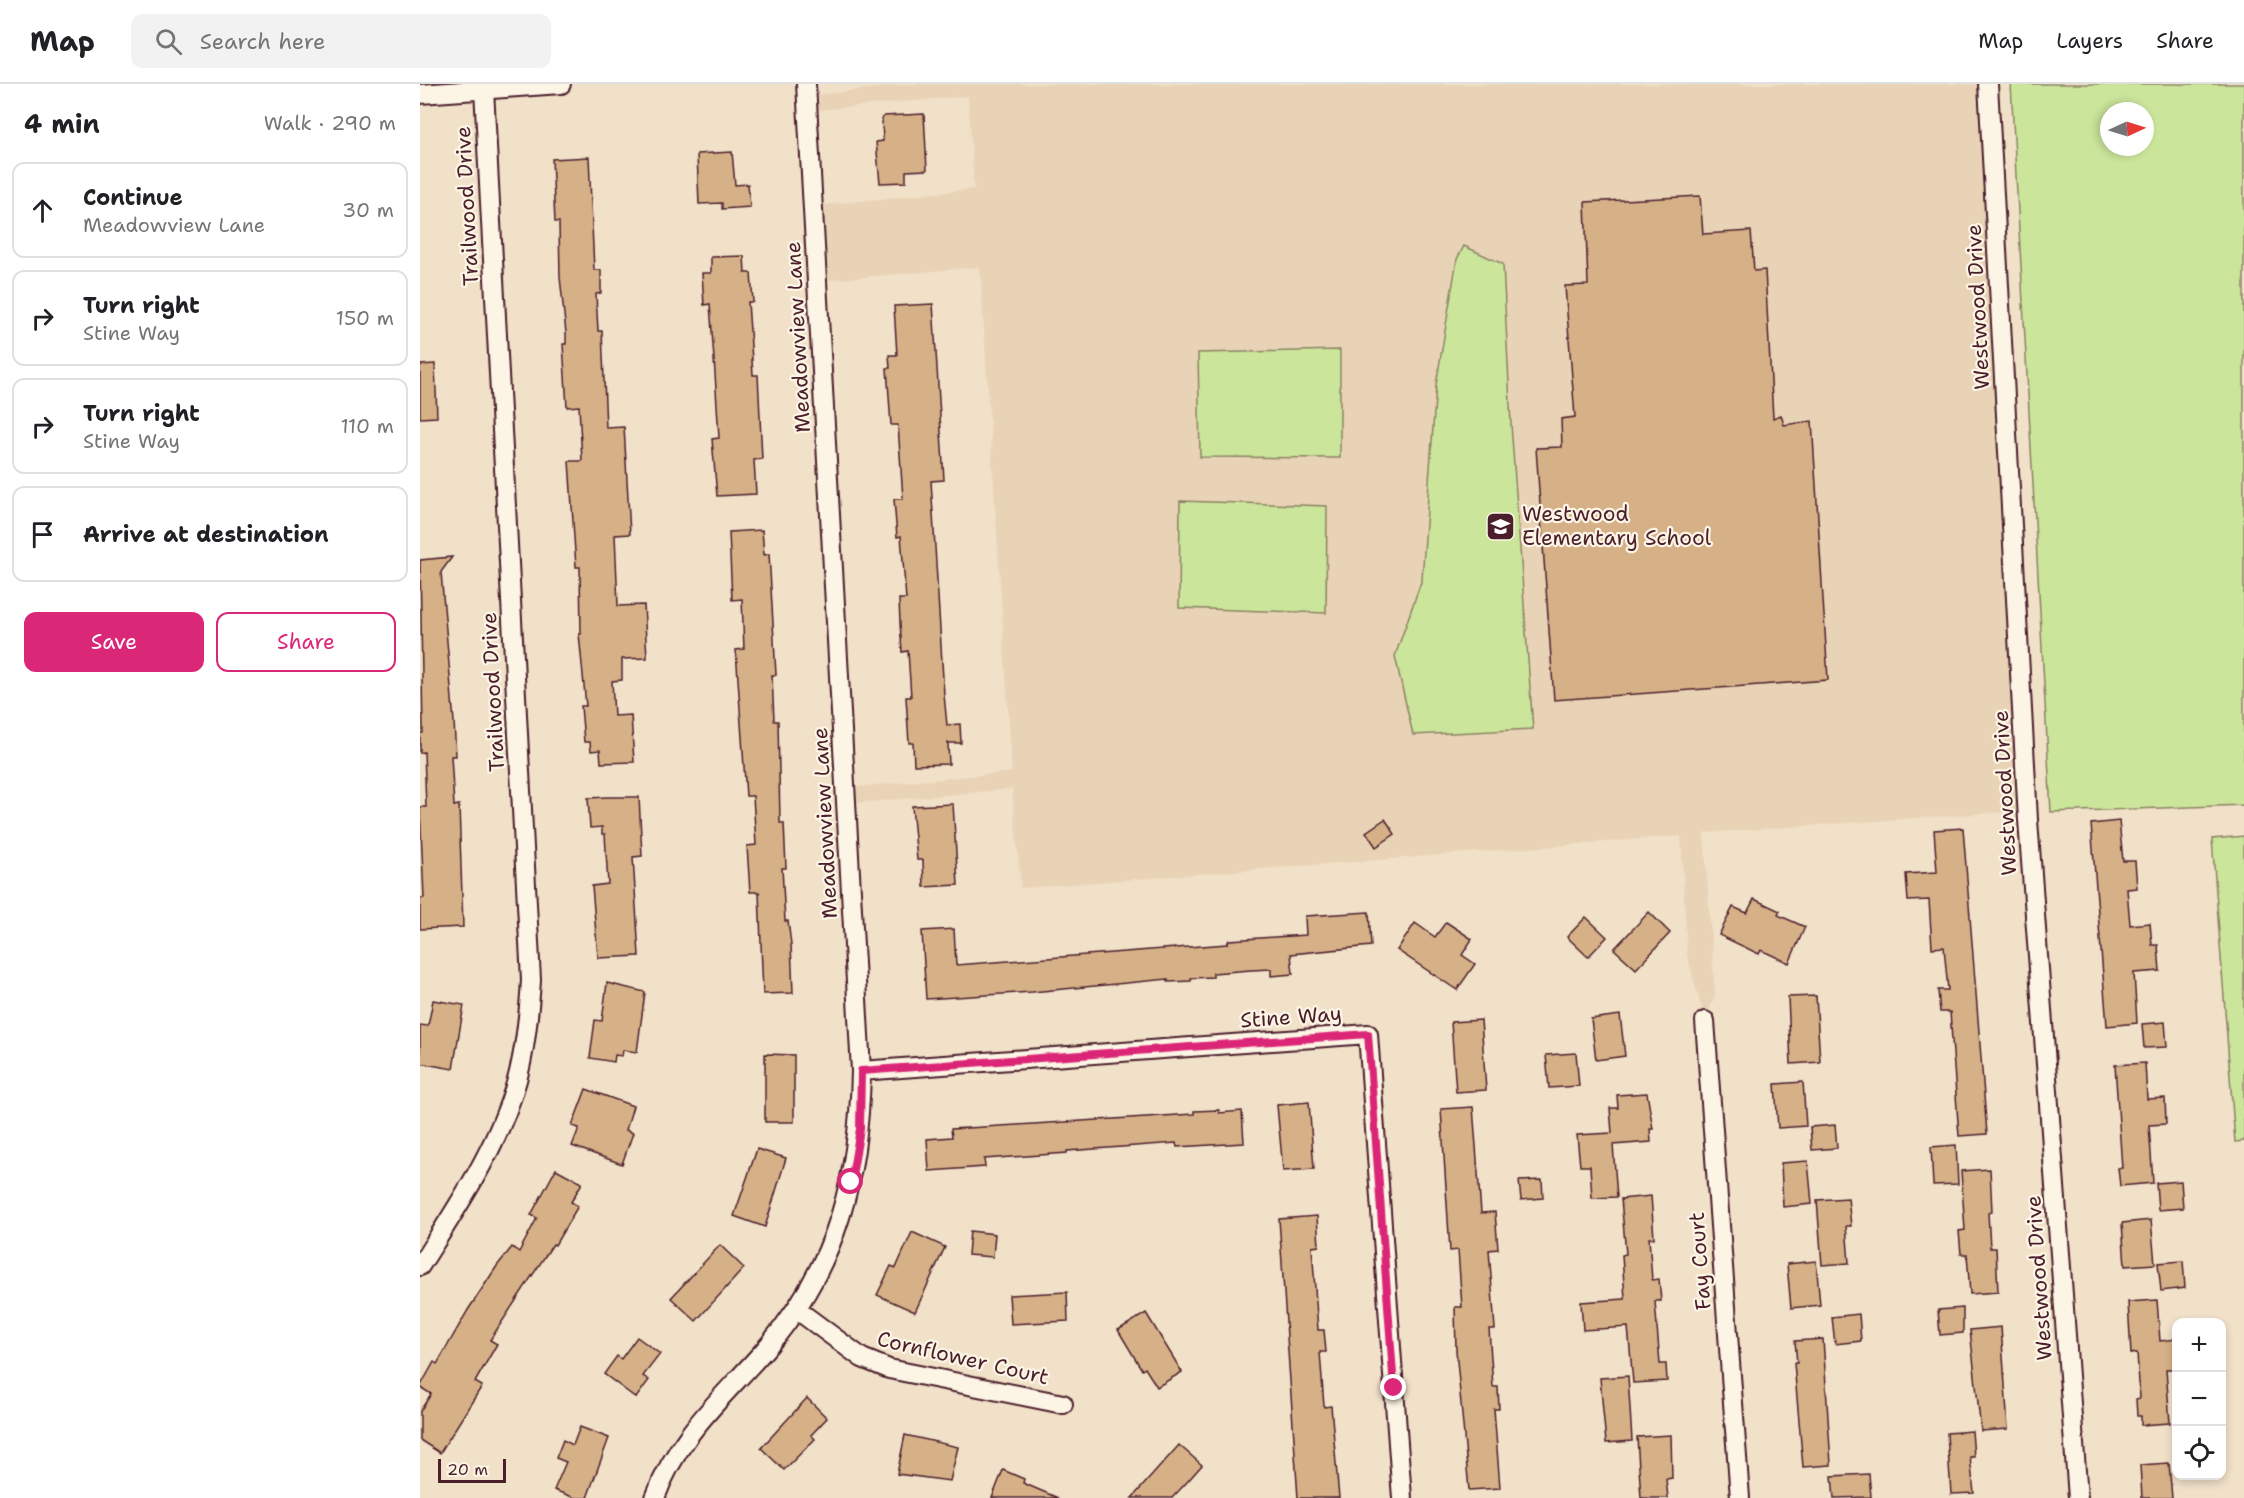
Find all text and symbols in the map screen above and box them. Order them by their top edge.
search box [131,14,551,68]
text: Map [30,22,95,60]
icon: search [152,25,185,58]
text: Search here [200,27,325,56]
text: Map [1978,27,2023,55]
text: Layers [2056,27,2123,55]
text: Share [2156,27,2214,55]
north arrow [2100,102,2154,156]
text: 4 min [24,106,100,141]
text: Walk · 290 m [264,110,396,136]
street label: Trailwood Drive [449,125,485,287]
text: Continue [83,183,183,212]
icon: ahead [26,194,59,227]
text: 30 m [342,197,394,223]
text: Meadowview Lane [83,212,265,238]
street label: Westwood Drive [1960,224,1996,390]
street label: Meadowview Lane [779,241,817,433]
text: Turn right [83,291,200,320]
icon: right [26,302,59,335]
text: 150 m [336,305,394,331]
text: Stine Way [83,320,180,346]
text: Turn right [83,399,200,428]
icon: right [26,410,59,443]
text: 110 m [340,413,394,439]
text: Stine Way [83,428,180,454]
place label: Westwood Elementary School [1522,500,1712,552]
school or university icon: Westwood Elementary School [1485,510,1517,542]
icon: arrive [26,518,59,551]
text: Arrive at destination [83,520,329,549]
street label: Trailwood Drive [475,611,511,773]
button: Save [24,612,204,672]
button: Share [216,612,396,672]
street label: Westwood Drive [1987,710,2023,876]
street label: Meadowview Lane [806,727,844,919]
street label: Stine Way [1239,999,1343,1035]
route start [837,1168,863,1194]
street label: Westwood Drive [2019,1194,2059,1362]
street label: Fay Court [1683,1211,1717,1311]
map controls [2172,1318,2226,1480]
button: + [2172,1318,2226,1372]
street label: Cornflower Court [874,1325,1052,1391]
button: − [2172,1372,2226,1426]
route end [1380,1374,1406,1400]
button: locate [2172,1426,2226,1480]
scale bar [438,1456,506,1484]
text: 20 m [447,1459,488,1480]

